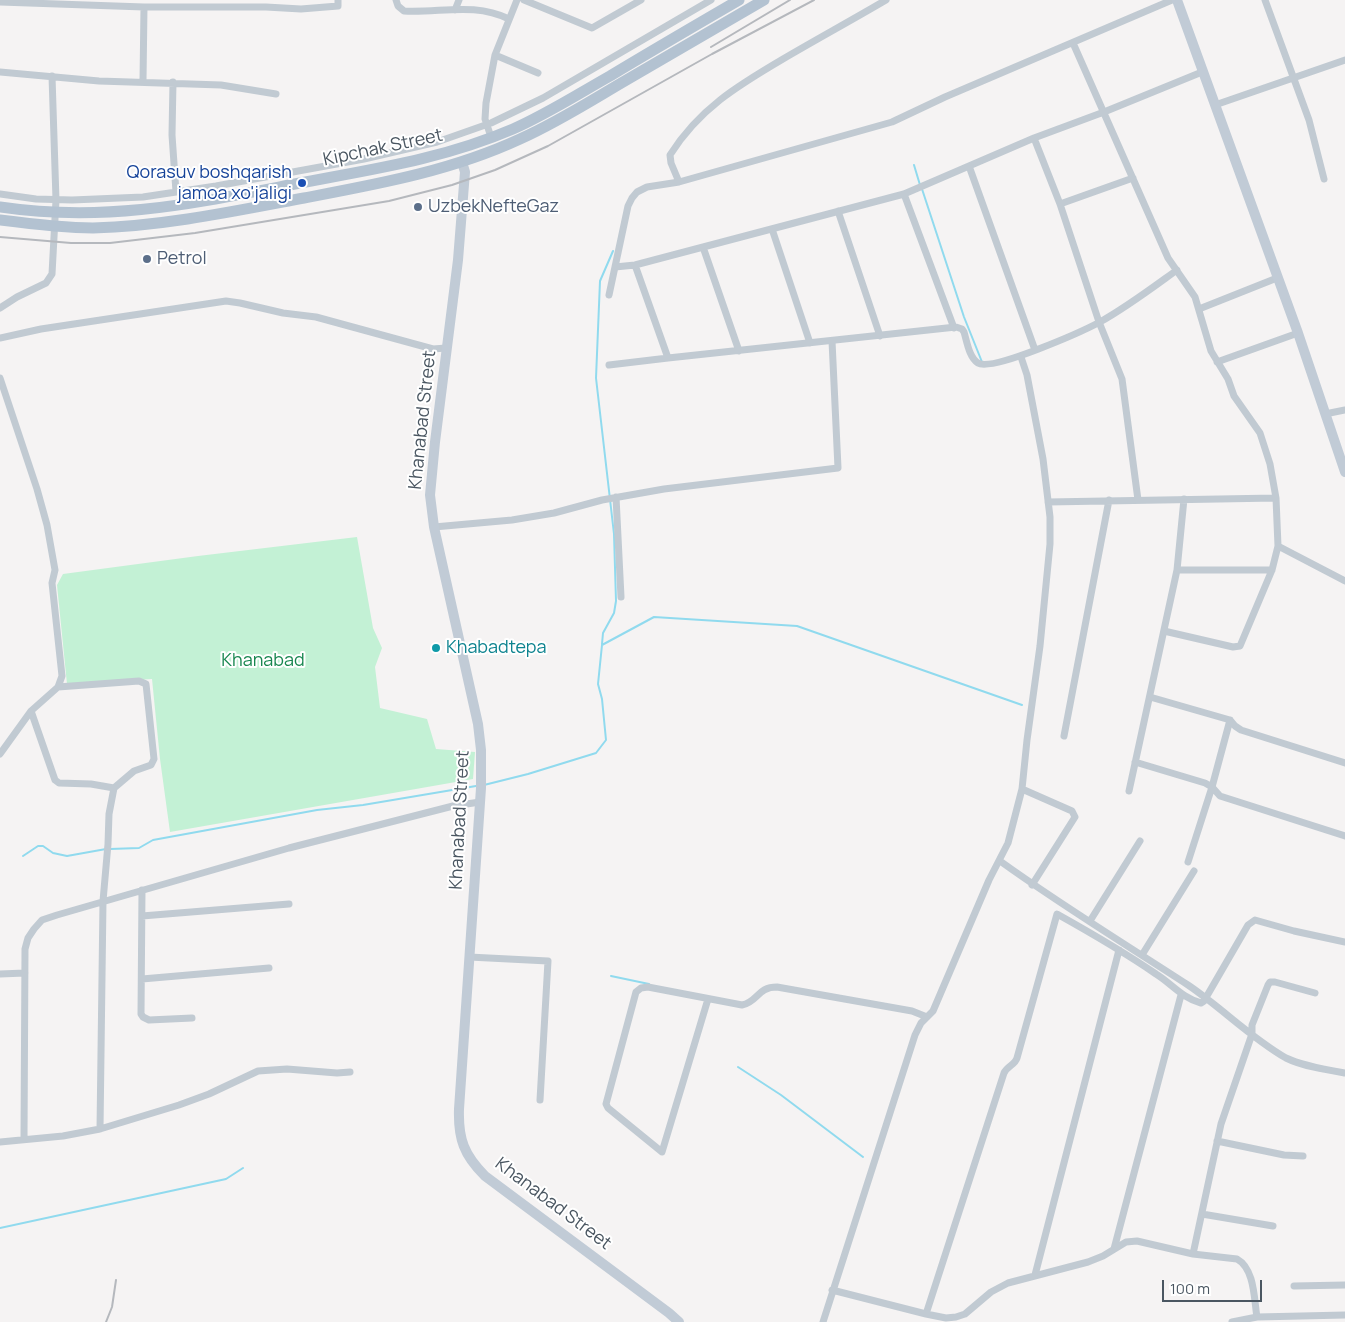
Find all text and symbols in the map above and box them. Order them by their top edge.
street label: Kipchak Street [321,125,445,171]
place label: Qorasuv boshqarish jamoa xo'jaligi [126,162,292,204]
marker: Qorasuv boshqarish jamoa xo'jaligi [296,177,308,189]
place label: UzbekNefteGaz [428,196,559,218]
marker: UzbekNefteGaz [412,201,424,213]
place label: Petrol [157,248,207,270]
marker: Petrol [141,253,153,265]
street label: Khanabad Street [405,349,441,491]
place label: Khabadtepa [446,637,546,659]
marker: Khabadtepa [430,642,442,654]
park label: Khanabad [221,650,305,672]
street label: Khanabad Street [446,750,474,890]
street label: Khanabad Street [491,1153,615,1255]
scale bar [1165,1270,1265,1302]
text: 100 m [1170,1278,1210,1299]

